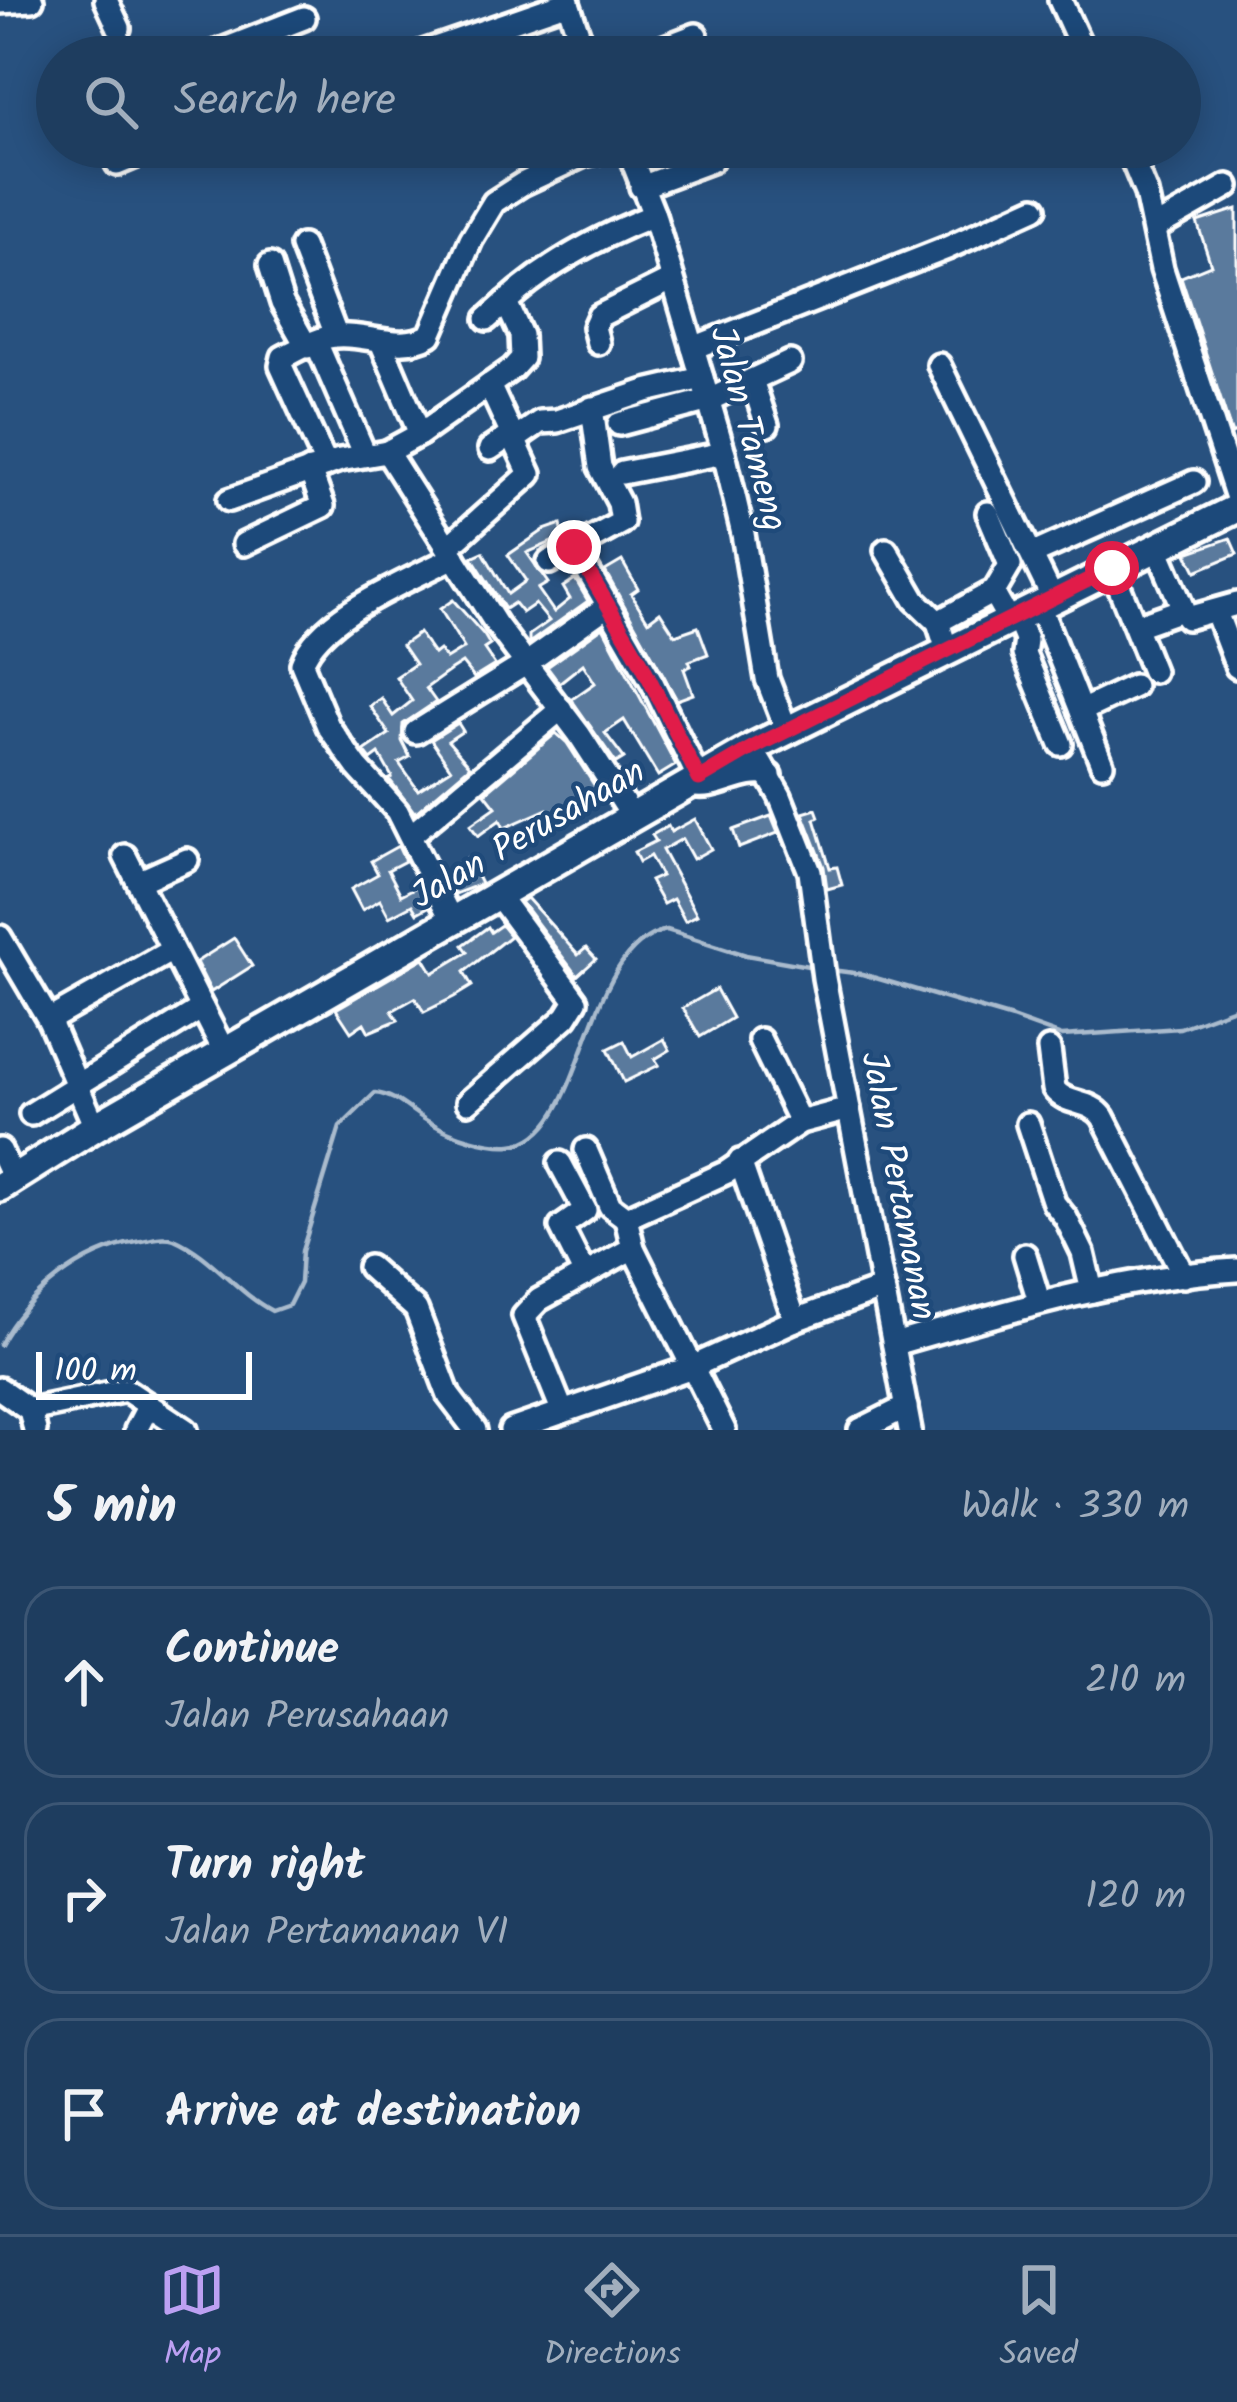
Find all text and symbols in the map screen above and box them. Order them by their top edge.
search box [36,36,1201,168]
text: Search here [174,66,396,138]
icon: search [78,69,144,135]
street label: Jalan Tameng [692,320,802,538]
route end [547,520,601,574]
route start [1085,541,1139,595]
street label: Jalan Perusahaan [401,745,657,925]
street label: Jalan Pertamanan [843,1047,951,1325]
scale bar [36,1346,252,1399]
text: 100 m [54,1346,137,1399]
text: 5 min [48,1468,177,1549]
text: Walk · 330 m [961,1477,1189,1539]
text: Continue [165,1615,339,1687]
icon: ahead [51,1649,117,1715]
text: 210 m [1085,1651,1186,1713]
text: Jalan Perusahaan [165,1687,449,1749]
text: Turn right [165,1831,365,1903]
icon: right [51,1865,117,1931]
text: 120 m [1085,1867,1186,1929]
text: Jalan Pertamanan VI [165,1903,509,1965]
text: Arrive at destination [165,2078,581,2150]
icon: arrive [51,2081,117,2147]
tab: Map [159,2257,225,2382]
tab: Directions [544,2257,681,2382]
tab: Saved [999,2257,1078,2382]

